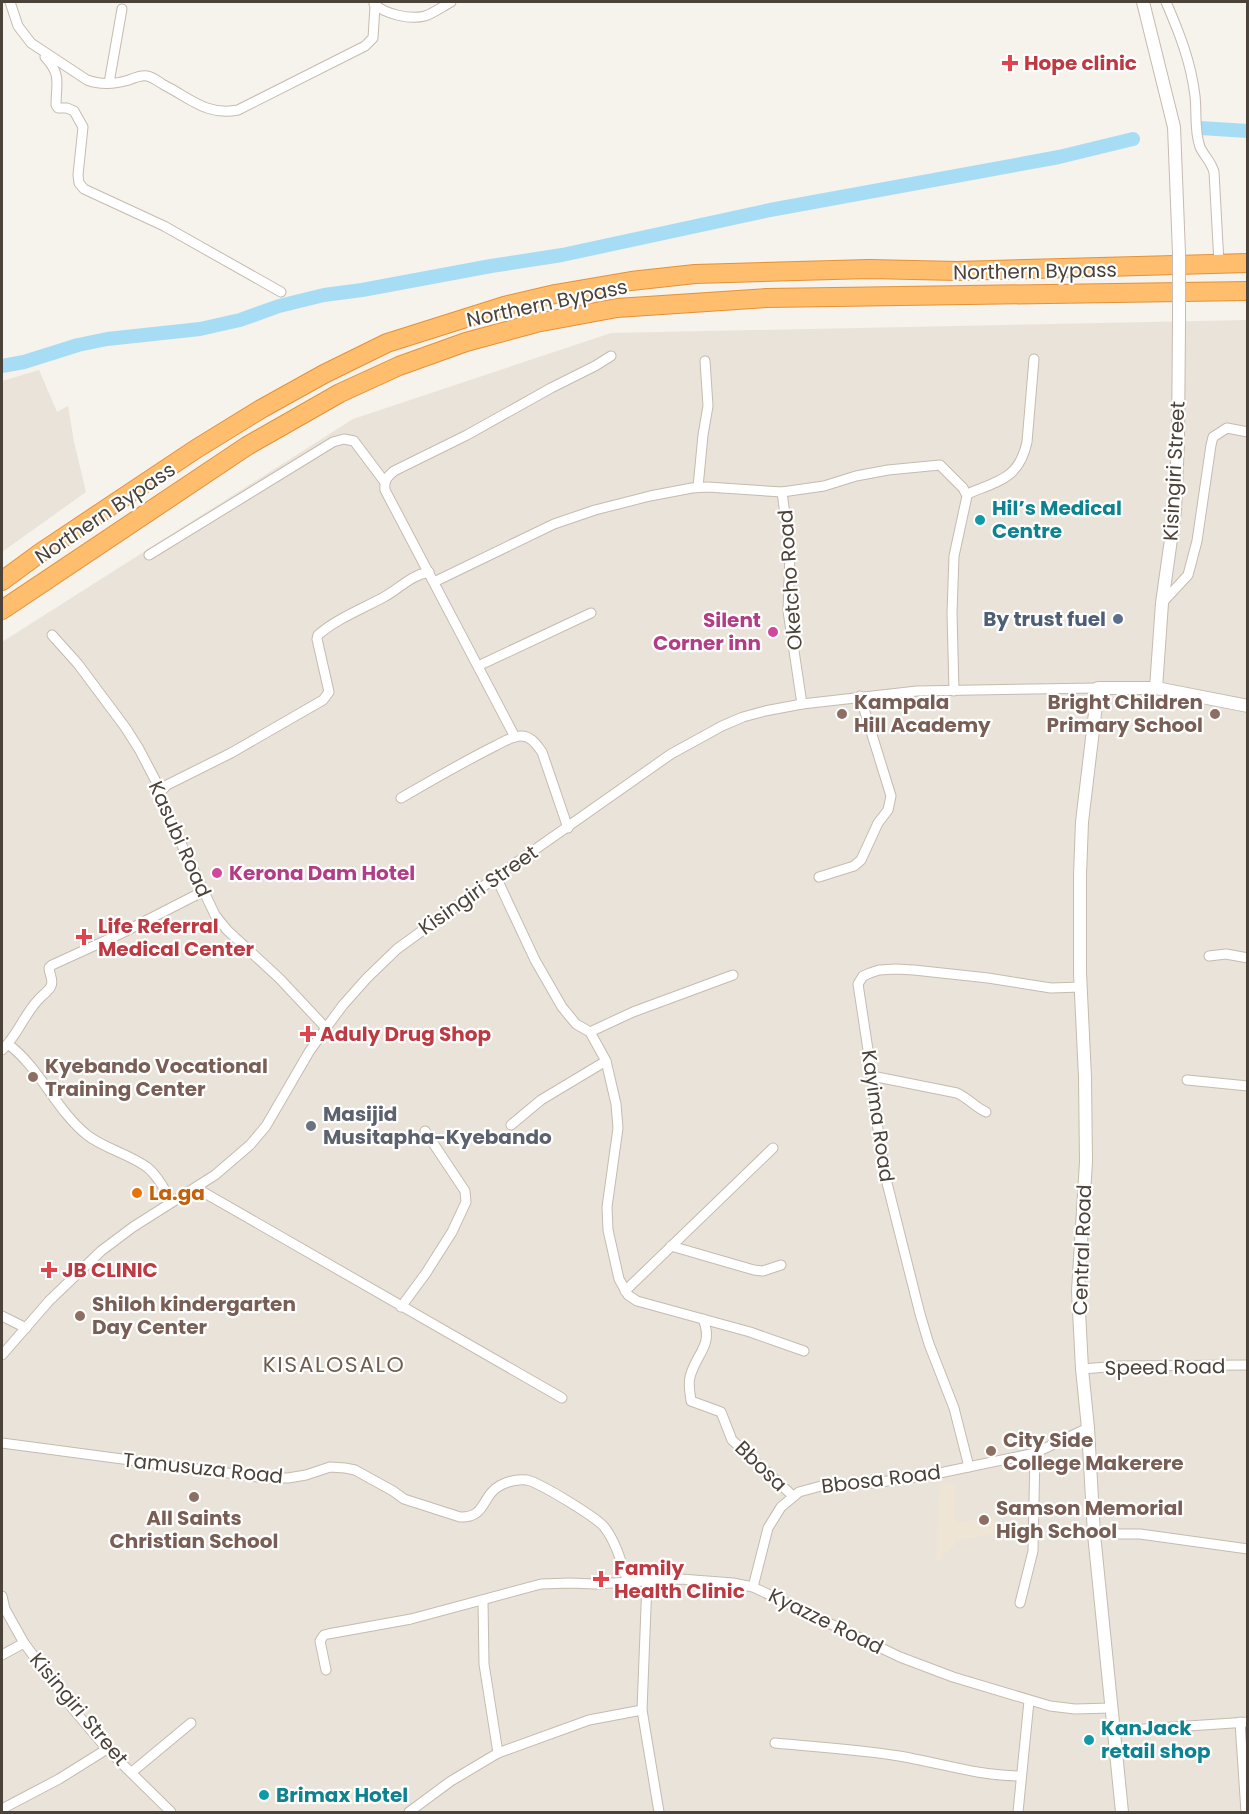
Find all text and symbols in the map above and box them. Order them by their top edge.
place label: Hope clinic [1024,49,1137,77]
marker: Hope clinic [1001,54,1019,72]
street label: Northern Bypass [953,256,1117,286]
street label: Northern Bypass [464,272,630,334]
street label: Kisingiri Street [1156,400,1192,542]
street label: Northern Bypass [29,456,181,570]
place label: Hil’s Medical Centre [992,494,1122,545]
street label: Oketcho Road [771,509,809,651]
marker: Hil’s Medical Centre [973,513,987,527]
place label: By trust fuel [983,605,1106,633]
place label: Silent Corner inn [653,606,761,657]
marker: By trust fuel [1111,612,1125,626]
marker: Silent Corner inn [766,625,780,639]
place label: Kampala Hill Academy [854,688,991,739]
place label: Bright Children Primary School [1047,688,1203,739]
marker: Kampala Hill Academy [835,707,849,721]
marker: Bright Children Primary School [1208,707,1222,721]
street label: Kasubi Road [142,776,218,902]
street label: Kisingiri Street [413,838,543,942]
place label: Kerona Dam Hotel [229,859,415,887]
marker: Kerona Dam Hotel [210,866,224,880]
place label: Life Referral Medical Center [98,912,254,963]
marker: Life Referral Medical Center [75,928,93,946]
place label: Aduly Drug Shop [320,1020,491,1048]
marker: Aduly Drug Shop [301,1027,315,1041]
street label: Kayima Road [855,1048,901,1184]
place label: Kyebando Vocational Training Center [45,1052,268,1103]
marker: Kyebando Vocational Training Center [26,1070,40,1084]
place label: Masijid Musitapha-Kyebando [323,1100,552,1151]
marker: Masijid Musitapha-Kyebando [304,1119,318,1133]
place label: La.ga [149,1179,205,1207]
street label: Central Road [1066,1184,1098,1316]
marker: La.ga [130,1186,144,1200]
place label: JB CLINIC [62,1256,158,1284]
marker: JB CLINIC [40,1261,58,1279]
place label: Shiloh kindergarten Day Center [92,1290,296,1341]
marker: Shiloh kindergarten Day Center [73,1309,87,1323]
district label: KISALOSALO [263,1349,405,1380]
street label: Speed Road [1104,1352,1226,1382]
place label: City Side College Makerere [1003,1426,1184,1477]
street label: Bbosa [729,1434,793,1498]
marker: City Side College Makerere [984,1444,998,1458]
street label: Tamusuza Road [122,1446,284,1490]
street label: Bbosa Road [820,1458,942,1500]
marker: All Saints Christian School [187,1490,201,1504]
place label: Samson Memorial High School [996,1494,1183,1545]
place label: All Saints Christian School [110,1504,278,1555]
marker: Samson Memorial High School [977,1513,991,1527]
place label: Family Health Clinic [614,1554,745,1605]
marker: Family Health Clinic [592,1570,610,1588]
street label: Kyazze Road [764,1581,888,1661]
street label: Kisingiri Street [23,1646,135,1772]
place label: KanJack retail shop [1101,1714,1211,1765]
marker: KanJack retail shop [1082,1733,1096,1747]
place label: Brimax Hotel [276,1781,408,1809]
marker: Brimax Hotel [257,1788,271,1802]

